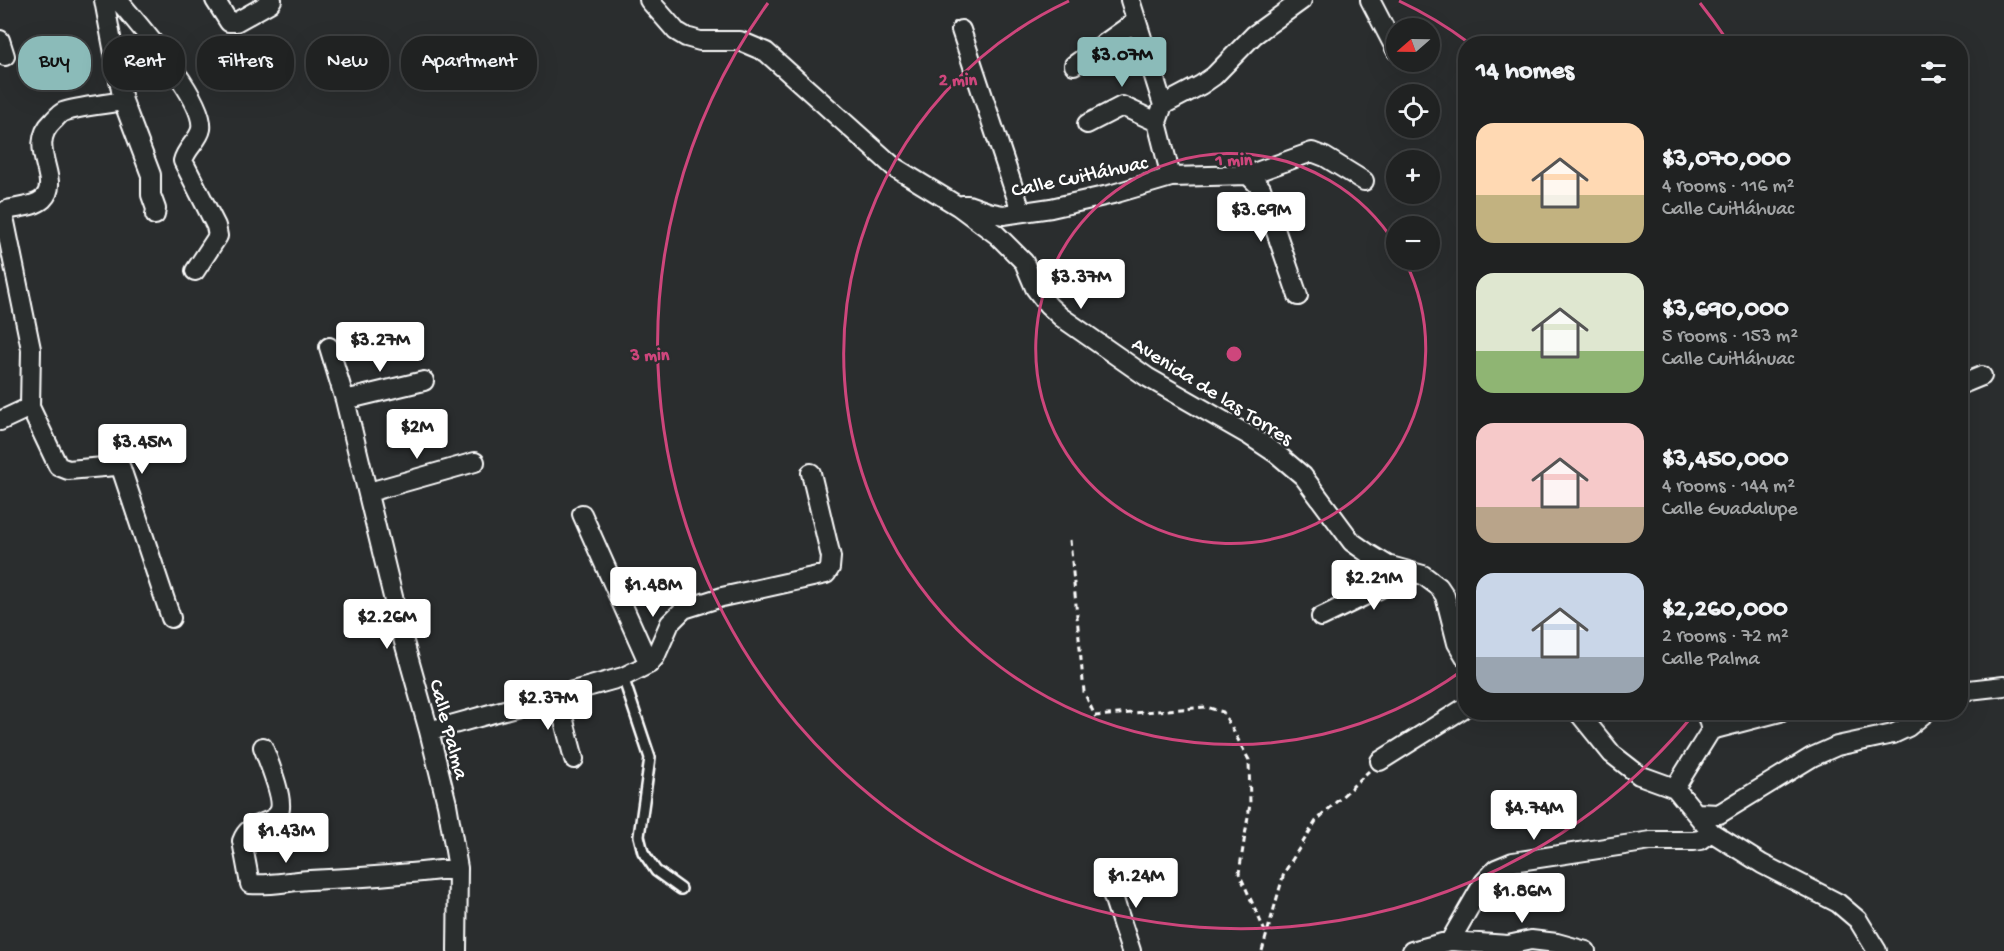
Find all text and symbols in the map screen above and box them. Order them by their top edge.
north arrow [1386,18,1440,72]
map controls [1386,18,1440,270]
chip: Buy [18,36,91,90]
chip: Rent [103,36,185,90]
chip: Filters [197,36,294,90]
chip: New [306,36,389,90]
chip: Apartment [401,36,537,90]
pin: $3.07M [1073,37,1171,88]
text: $3.07M [1091,45,1153,68]
icon: filters [1917,56,1950,89]
text: 14 homes [1476,57,1574,88]
text: 2 min [939,71,978,92]
button: locate [1386,84,1440,138]
text: $3,070,000 [1662,145,1791,176]
icon: home [1524,147,1596,219]
button: + [1386,150,1440,204]
text: 1 min [1215,151,1253,172]
street label: Calle Cuitláhuac [1009,152,1151,205]
text: 4 rooms · 116 m² [1662,176,1795,199]
pin: $3.69M [1212,192,1310,243]
text: Calle Cuitláhuac [1662,199,1794,222]
text: $3.69M [1231,200,1291,223]
button: − [1386,216,1440,270]
pin: $3.37M [1032,259,1130,310]
text: $3.37M [1051,267,1111,290]
text: $3,690,000 [1662,295,1789,326]
icon: home [1524,297,1596,369]
pin: $3.27M [331,322,429,373]
text: 5 rooms · 153 m² [1662,326,1798,349]
text: $3.27M [350,330,410,353]
street label: Avenida de las Torres [1126,333,1297,453]
centre of rings [1224,344,1244,364]
text: 3 min [630,346,670,367]
text: Calle Cuitláhuac [1662,349,1794,372]
pin: $2M [388,409,446,460]
text: $2M [401,417,433,440]
pin: $3.45M [93,424,191,475]
text: $3.45M [112,432,172,455]
text: $3,450,000 [1662,445,1789,476]
icon: home [1524,447,1596,519]
text: 4 rooms · 144 m² [1662,476,1795,499]
text: Calle Guadalupe [1662,499,1798,522]
pin: $2.21M [1325,560,1423,611]
pin: $1.48M [604,567,702,618]
text: $2.21M [1346,568,1402,591]
text: $1.48M [624,575,682,598]
text: $2,260,000 [1662,595,1788,626]
icon: home [1524,597,1596,669]
pin: $2.26M [338,599,436,650]
text: $2.26M [358,607,416,630]
text: 2 rooms · 72 m² [1662,626,1789,649]
text: Calle Palma [1662,649,1760,672]
street label: Calle Palma [421,677,472,784]
pin: $2.37M [499,680,597,731]
text: $2.37M [518,688,578,711]
pin: $4.74M [1485,790,1583,841]
text: $4.74M [1505,798,1563,821]
pin: $1.43M [237,813,335,864]
text: $1.43M [257,821,315,844]
pin: $1.24M [1087,858,1185,909]
text: $1.24M [1108,866,1164,889]
pin: $1.86M [1473,873,1571,924]
text: $1.86M [1493,881,1551,904]

